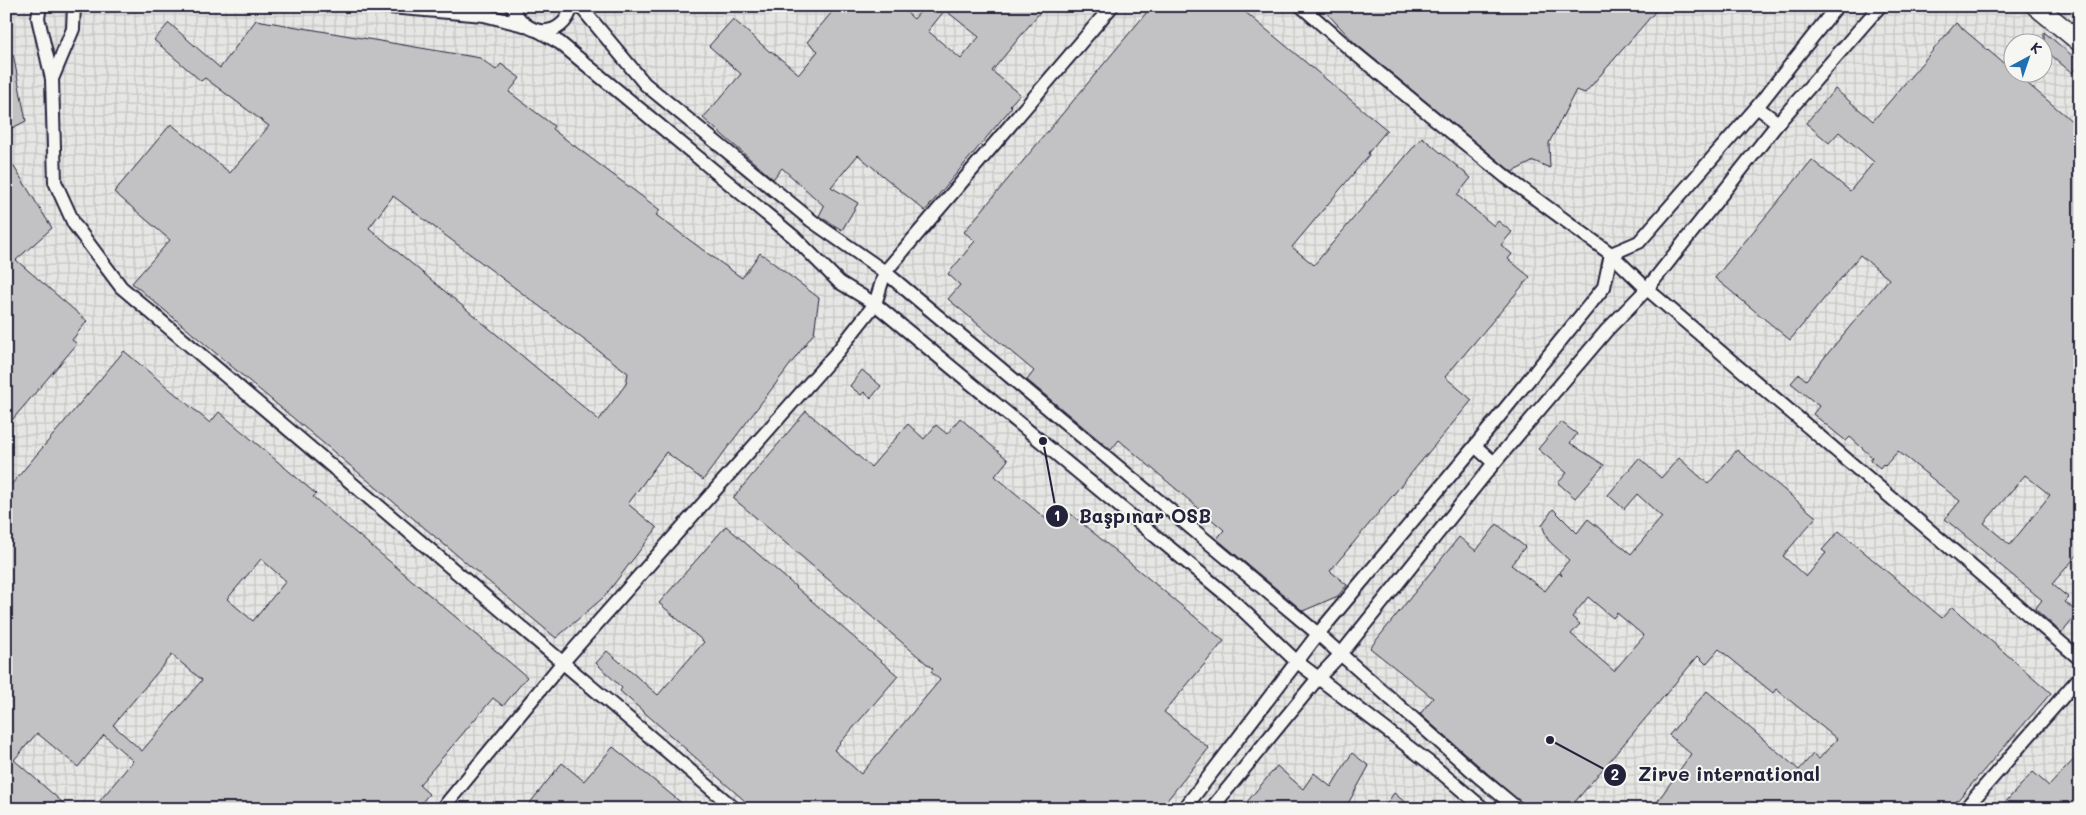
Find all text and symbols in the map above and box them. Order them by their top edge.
north arrow [2004,32,2054,82]
text: K [2027,37,2046,58]
callout: Başpınar OSB [1044,499,1221,533]
text: Başpınar OSB [1079,503,1211,529]
text: 1 [1054,505,1060,525]
callout: Zirve international [1603,758,1830,792]
text: Zirve international [1638,761,1820,786]
text: 2 [1611,764,1619,784]

